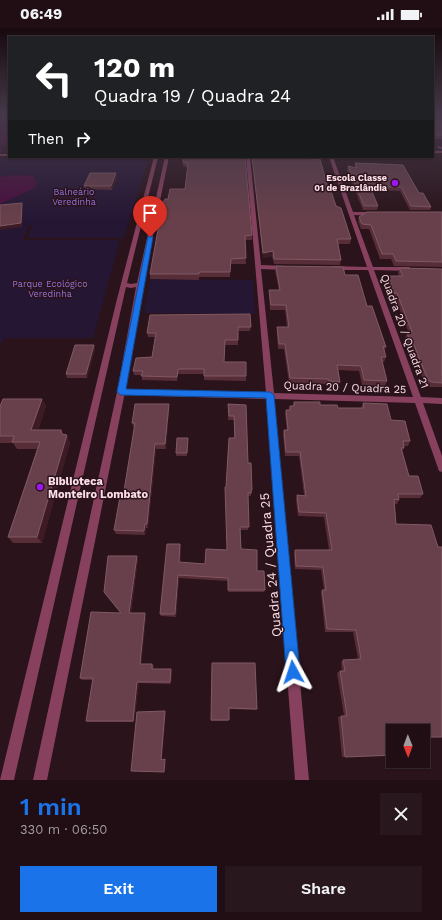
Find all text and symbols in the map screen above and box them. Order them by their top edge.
text: 06:49 [20,5,62,23]
text: 120 m [94,51,175,84]
icon: left [28,52,80,104]
text: Quadra 19 / Quadra 24 [94,85,291,106]
icon: right [72,128,94,150]
text: Then [28,130,64,148]
place label: Escola Classe 01 de Brazlândia [314,173,388,193]
marker: Escola Classe 01 de Brazlândia [390,178,400,188]
park label: Balneário Veredinha [52,187,96,207]
pin [133,196,167,237]
icon: arrive [139,202,161,224]
street label: Quadra 20 / Quadra 21 [378,272,431,390]
park label: Parque Ecológico Veredinha [12,279,88,299]
street label: Quadra 20 / Quadra 25 [283,379,407,396]
place label: Biblioteca Monteiro Lombato [48,475,148,501]
marker: Biblioteca Monteiro Lombato [35,482,45,492]
street label: Quadra 24 / Quadra 25 [257,492,284,638]
position arrow [272,651,314,693]
north arrow [386,724,430,768]
map controls [386,724,430,768]
text: 1 min [20,793,82,821]
button: close [380,793,422,835]
text: 330 m · 06:50 [20,822,107,837]
button: Exit [20,866,217,912]
button: Share [225,866,422,912]

